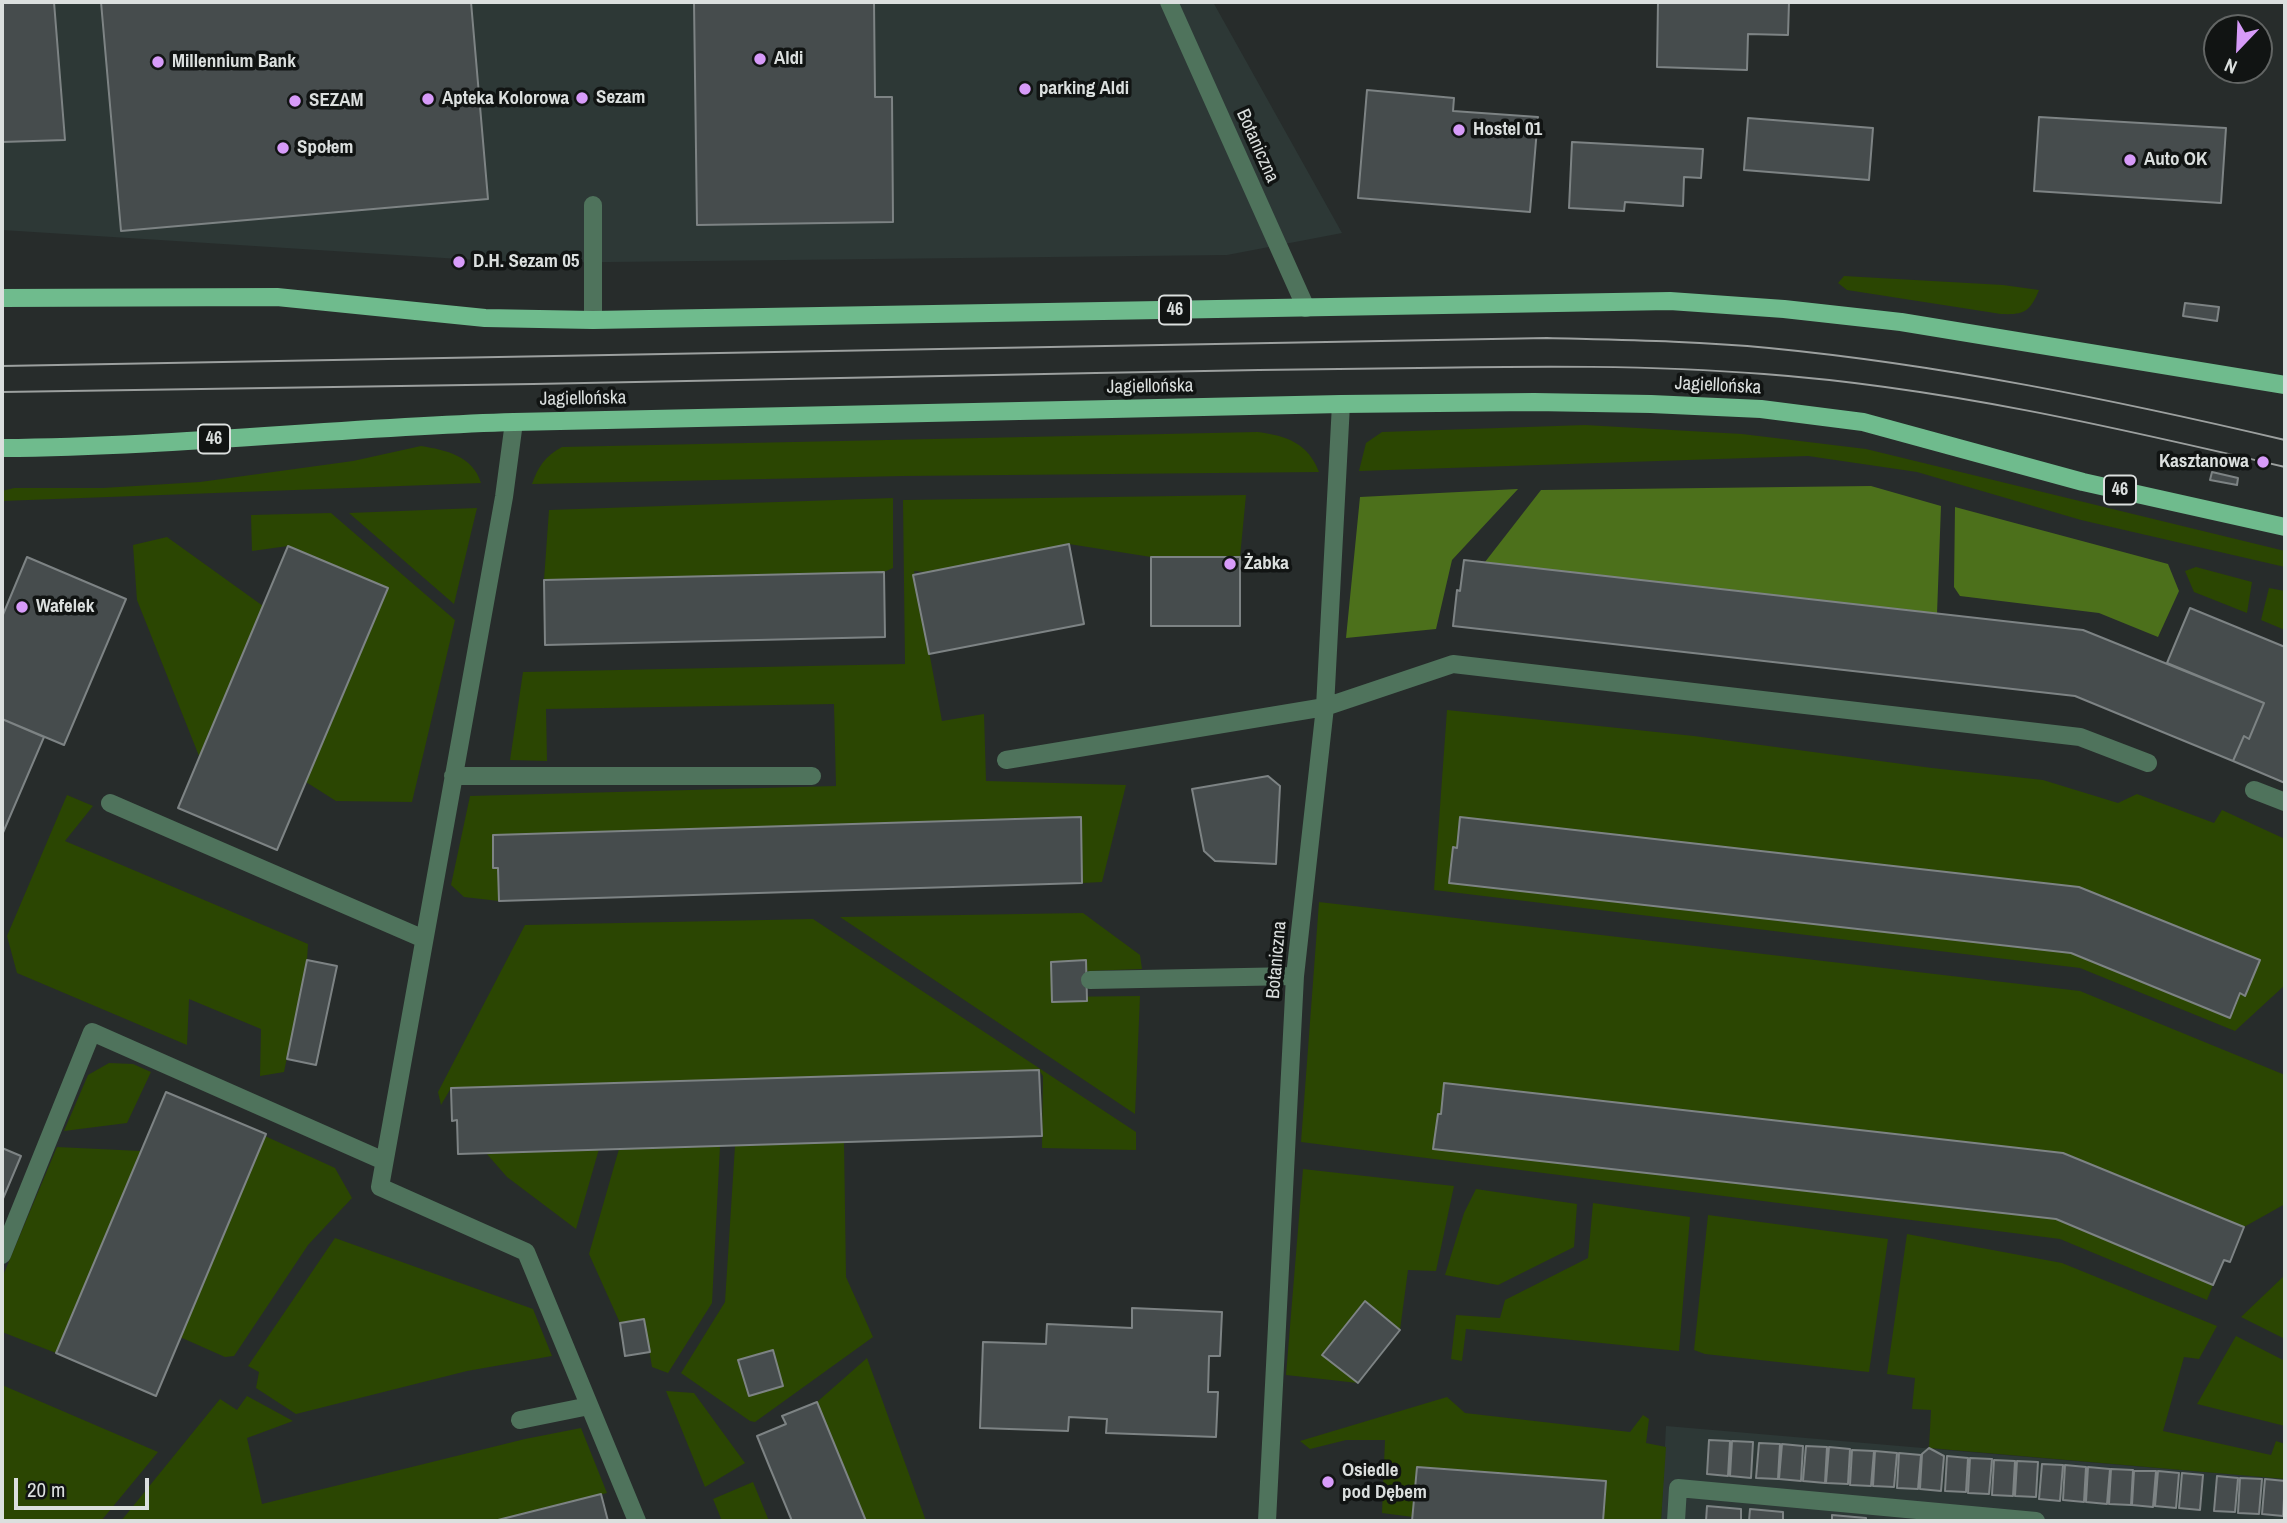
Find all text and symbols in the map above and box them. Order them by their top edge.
north arrow [2203,14,2273,84]
place label: Aldi [774,48,803,70]
place label: Millennium Bank [172,51,296,73]
marker: Aldi [752,51,768,67]
text: N [2220,52,2241,81]
marker: Millennium Bank [150,54,166,70]
place label: parking Aldi [1039,78,1129,100]
marker: parking Aldi [1017,81,1033,97]
place label: Sezam [596,87,645,109]
place label: Apteka Kolorowa [442,88,569,110]
place label: SEZAM [309,90,364,112]
marker: Sezam [574,90,590,106]
marker: Apteka Kolorowa [420,91,436,107]
marker: SEZAM [287,93,303,109]
street label: Botaniczna [1231,106,1283,186]
place label: Hostel 01 [1473,119,1542,141]
marker: Hostel 01 [1451,122,1467,138]
place label: Społem [297,137,353,159]
marker: Społem [275,140,291,156]
place label: Auto OK [2144,149,2207,171]
marker: Auto OK [2122,152,2138,168]
place label: D.H. Sezam 05 [473,251,580,273]
marker: D.H. Sezam 05 [451,254,467,270]
road number: 46 [1159,296,1191,324]
street label: Jagiellońska [1674,372,1762,400]
street label: Jagiellońska [1107,375,1193,399]
street label: Jagiellońska [540,387,626,411]
road number: 46 [198,424,230,454]
place label: Kasztanowa [2159,451,2249,473]
marker: Kasztanowa [2255,454,2271,470]
road number: 46 [2104,476,2136,504]
place label: Żabka [1244,553,1289,575]
marker: Żabka [1222,556,1238,572]
place label: Wafelek [36,596,94,618]
marker: Wafelek [14,599,30,615]
street label: Botaniczna [1262,920,1292,1000]
place label: Osiedle pod Dębem [1342,1460,1427,1504]
scale bar [18,1464,152,1508]
marker: Osiedle pod Dębem [1320,1474,1336,1490]
text: 20 m [27,1475,65,1504]

